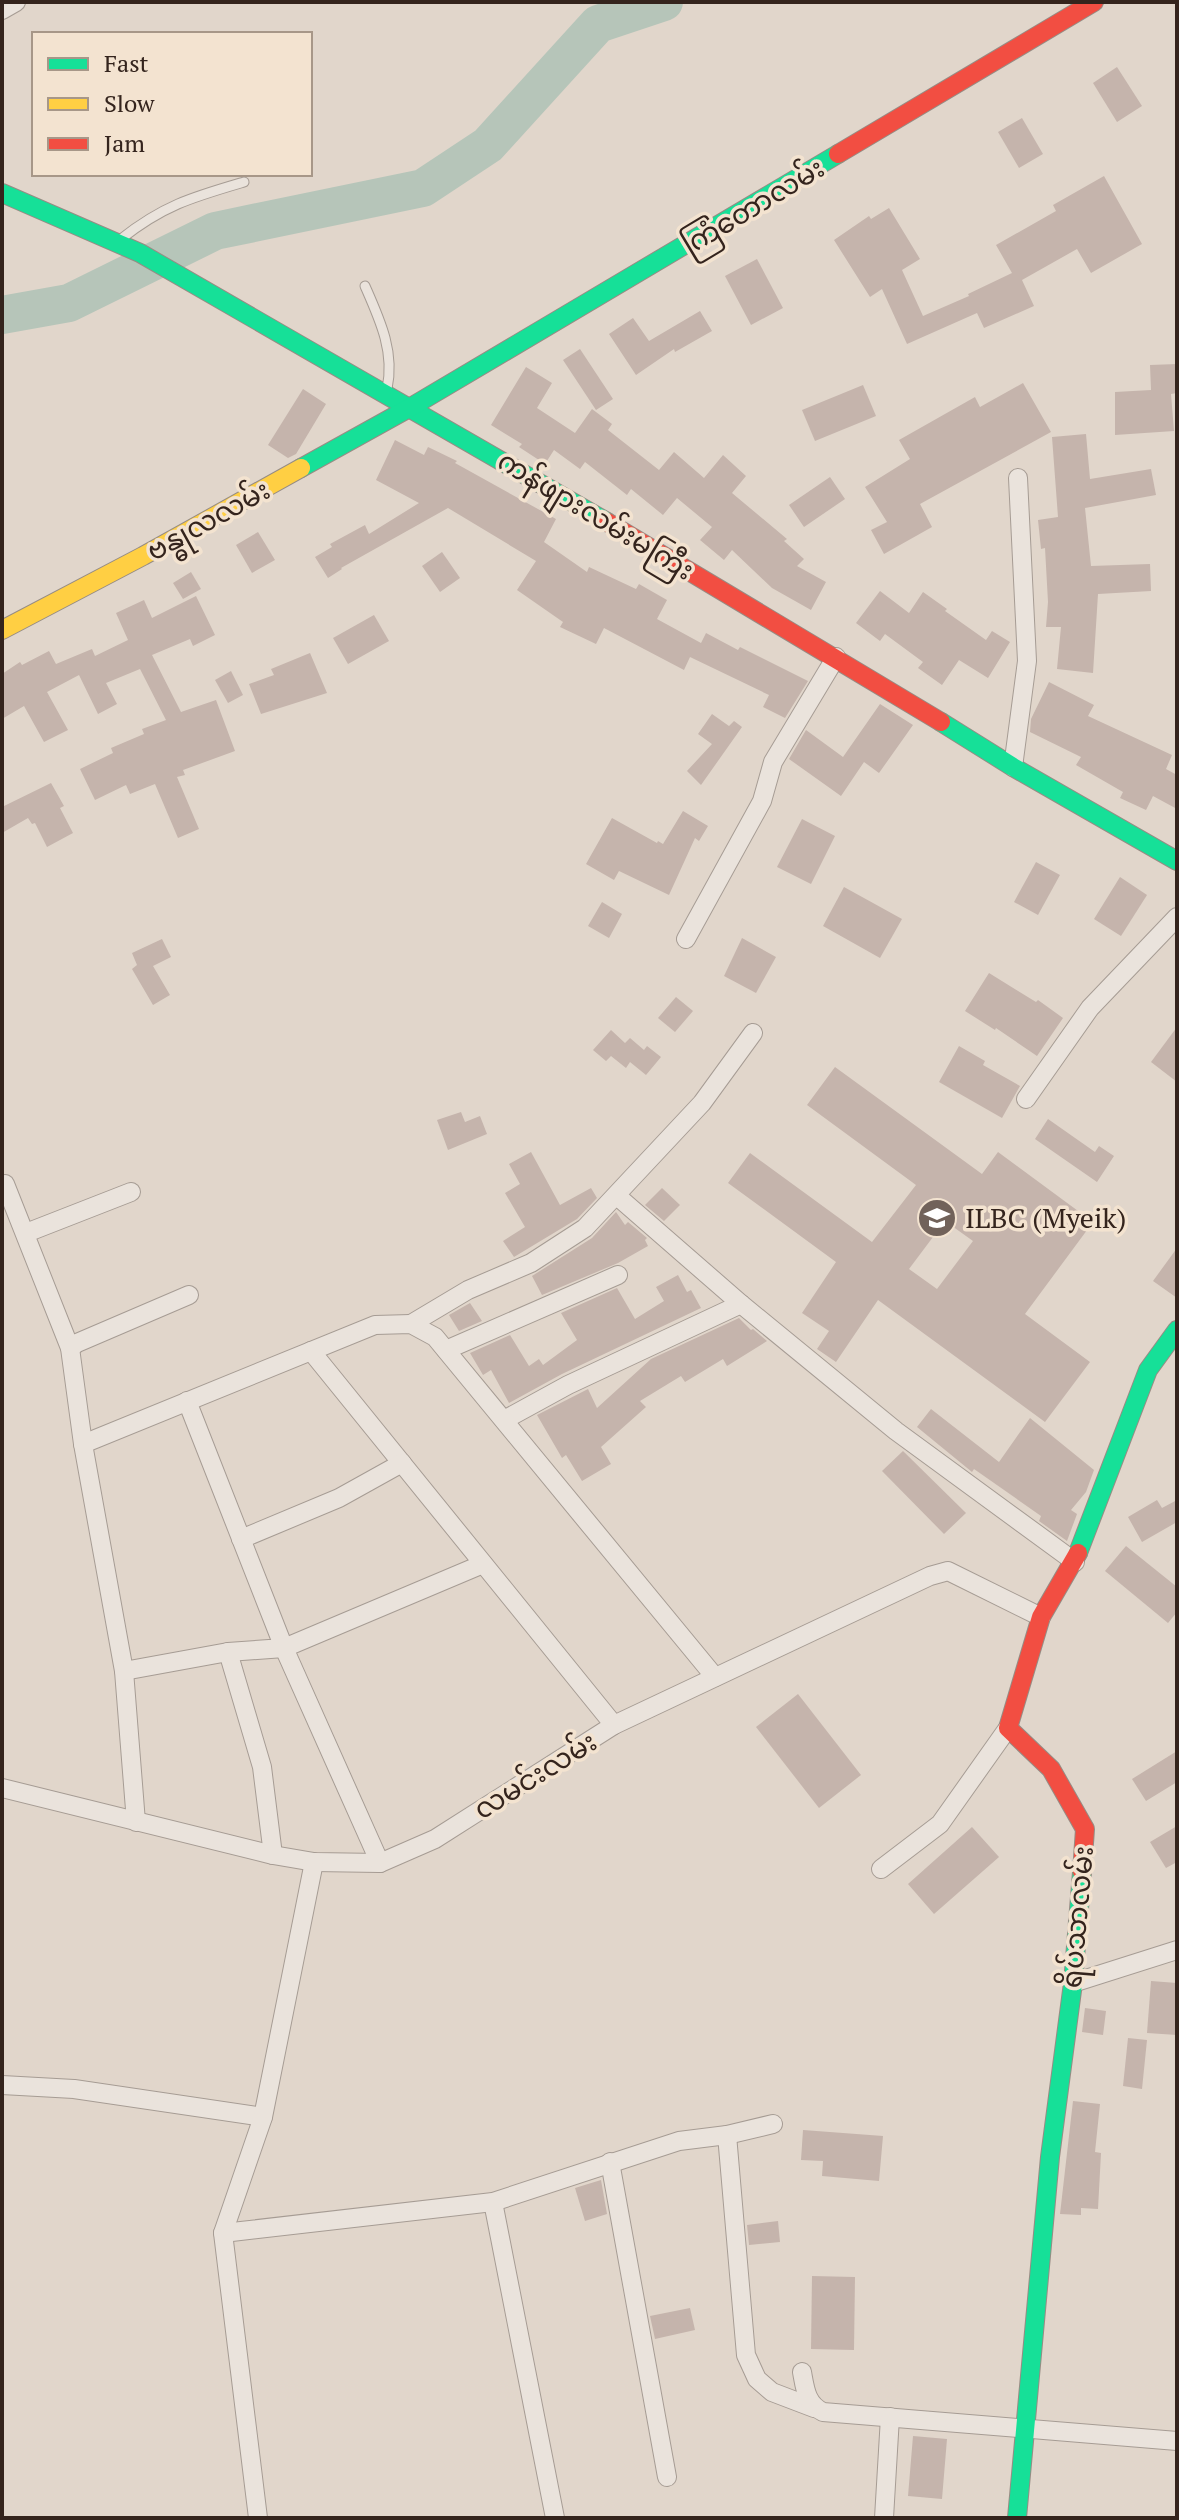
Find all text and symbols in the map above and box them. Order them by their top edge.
legend [32,32,312,176]
text: Fast [104,47,149,79]
text: Slow [104,87,155,119]
text: Jam [104,127,145,159]
street label: ကြံတောလမ်း [675,149,833,267]
street label: ကန်ဖျားလမ်းမကြီး [489,441,701,592]
street label: ဗန္ဓုလလမ်း [140,471,279,574]
school or university icon: ILBC (Myeik) [916,1197,958,1239]
place label: ILBC (Myeik) [965,1199,1126,1236]
street label: လမင်းလမ်း [466,1722,603,1827]
street label: ရိပ်သာလမ်း [1052,1844,1106,1990]

